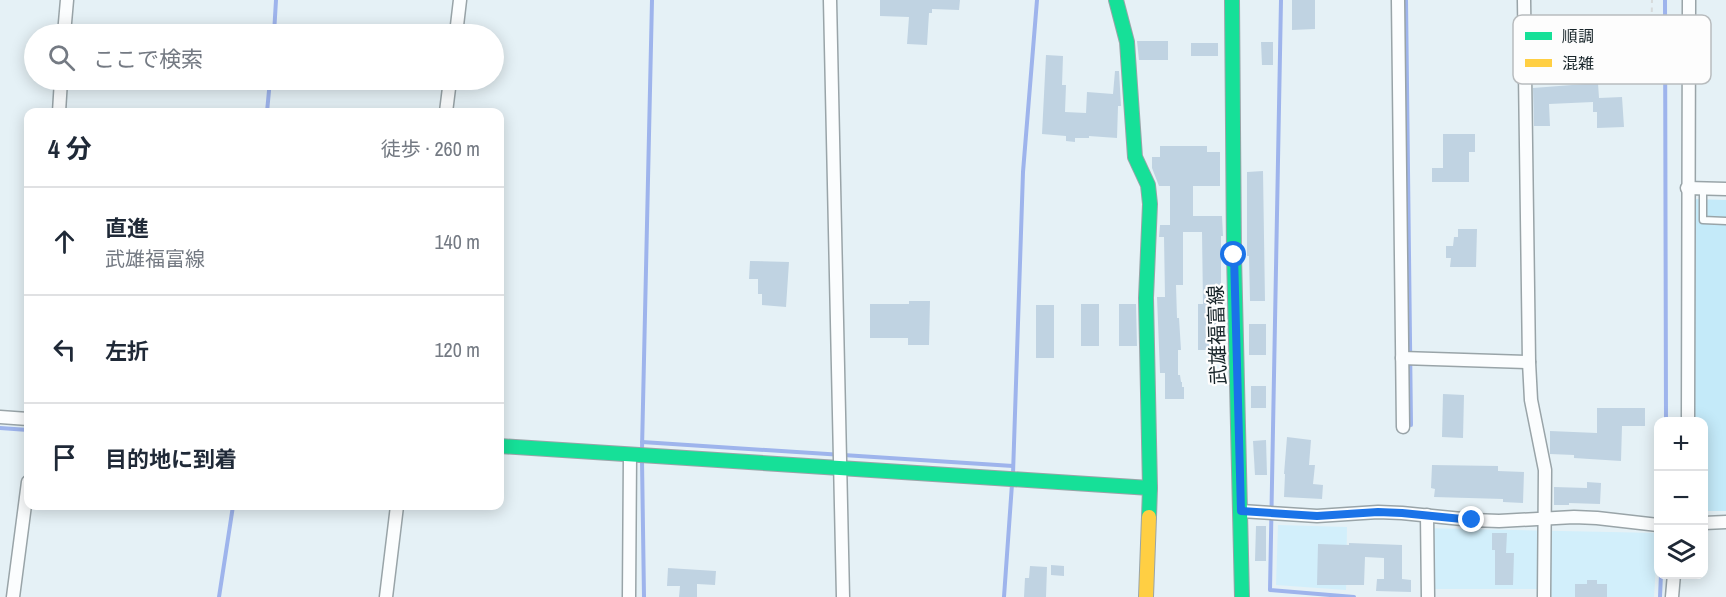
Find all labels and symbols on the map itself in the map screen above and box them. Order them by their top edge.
legend [1513,15,1711,84]
text: 順調 [1562,25,1594,47]
text: 混雑 [1562,52,1594,74]
route start [1220,241,1246,267]
street label: 武雄福富線 [1201,285,1232,385]
route end [1458,506,1484,532]

